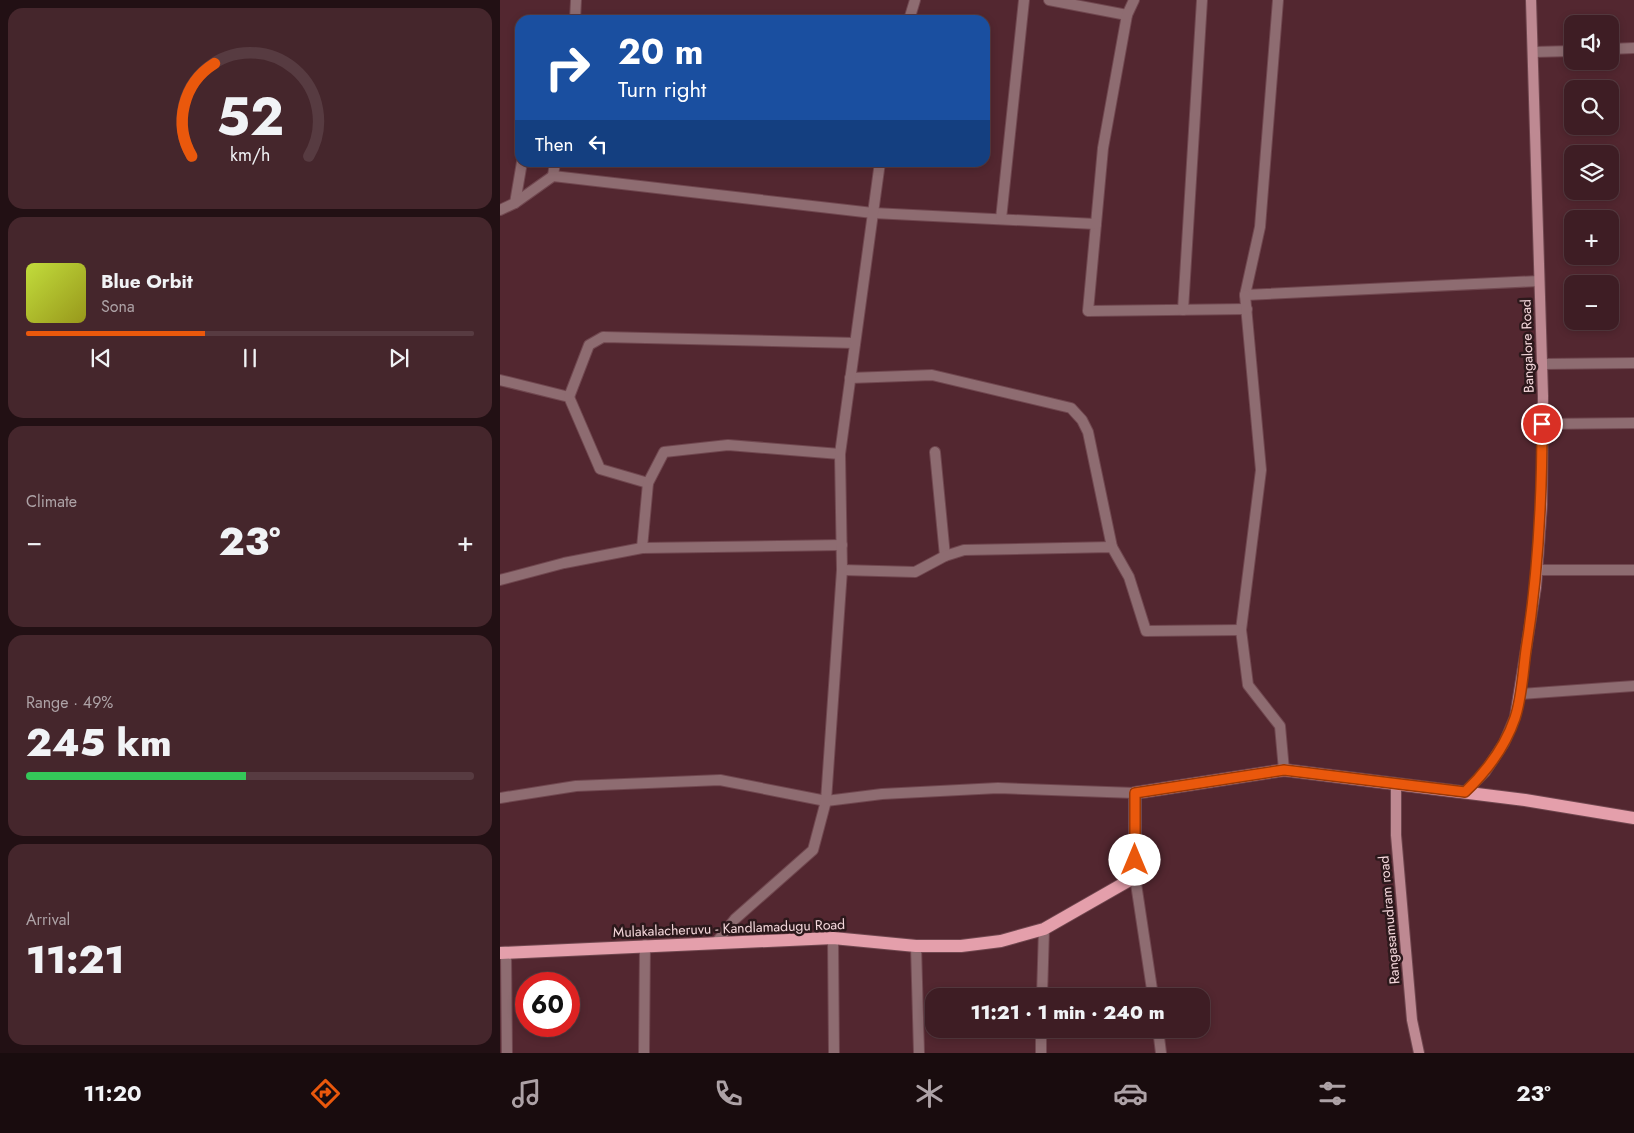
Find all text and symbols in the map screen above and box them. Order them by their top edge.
map controls [1564,15,1619,330]
button: sound [1564,15,1619,70]
text: 20 m [618,27,703,77]
icon: right [535,35,600,100]
text: Turn right [618,73,706,105]
text: 52 [216,79,284,155]
button: search [1564,80,1619,135]
icon: left [584,130,612,158]
text: Then [535,131,574,158]
text: km/h [230,142,270,168]
button: layers [1564,145,1619,200]
button: + [1564,210,1619,265]
text: Blue Orbit [101,268,193,295]
button: − [1564,275,1619,330]
text: Sona [101,295,135,318]
street label: Bangalore Road [1515,299,1539,393]
icon: previous [87,344,115,372]
icon: pause [236,344,264,372]
icon: next [385,344,413,372]
pin [1521,403,1563,445]
icon: arrive [1528,410,1556,438]
text: Climate [26,490,77,513]
text: 23° [219,514,281,569]
text: − [26,521,43,562]
text: + [457,521,474,562]
text: Range · 49% [26,691,113,714]
text: 245 km [26,715,172,770]
position arrow [1108,833,1160,885]
street label: Rangasamudram road [1373,855,1405,985]
text: Arrival [26,908,70,931]
street label: Mulakalacheruvu - Kandlamadugu Road [613,914,845,942]
text: 11:21 [26,932,125,987]
speed limit sign: 60 [515,972,580,1037]
text: 11:21 · 1 min · 240 m [971,999,1164,1026]
icon: directions [308,1076,343,1111]
icon: music [509,1076,544,1111]
icon: phone [711,1076,746,1111]
icon: climate [912,1076,947,1111]
icon: car [1113,1076,1148,1111]
icon: filters [1315,1076,1350,1111]
text: 11:20 [83,1077,142,1109]
text: 23° [1516,1077,1551,1109]

